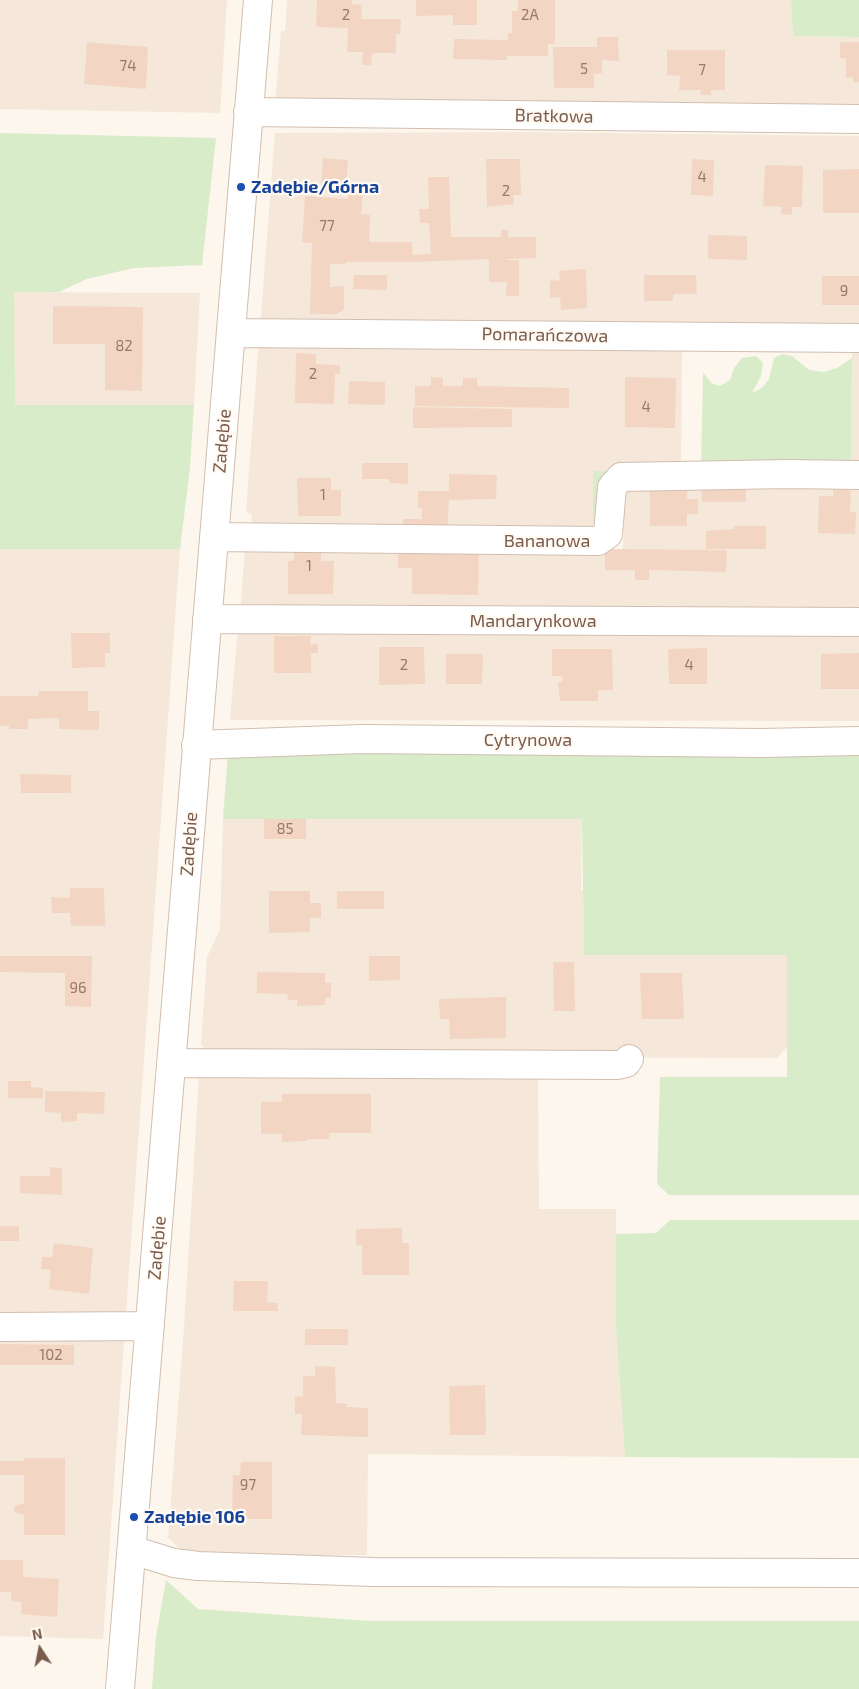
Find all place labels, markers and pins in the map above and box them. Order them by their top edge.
place label: Zadębie/Górna [251,176,379,198]
marker: Zadębie/Górna [235,181,247,193]
place label: Zadębie 106 [144,1506,245,1528]
marker: Zadębie 106 [128,1511,140,1523]

